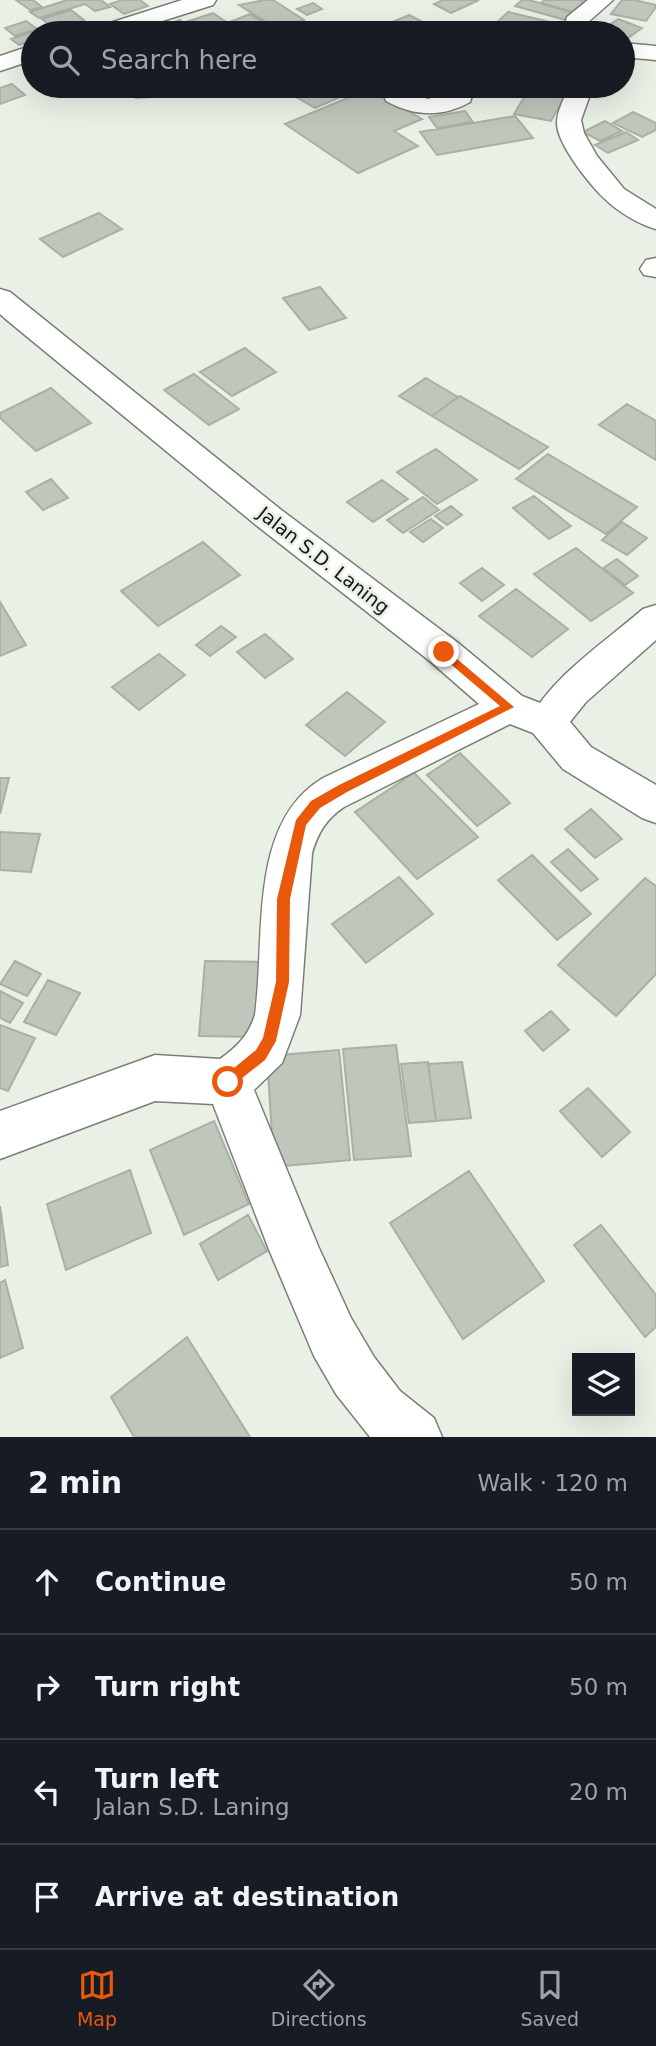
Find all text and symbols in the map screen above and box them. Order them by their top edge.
search box [21,21,635,98]
icon: search [45,41,83,79]
text: Search here [101,45,257,75]
street label: Jalan S.D. Laning [253,501,394,618]
route end [428,636,459,667]
route start [212,1066,243,1097]
map controls [572,1353,635,1416]
button: layers [572,1353,635,1416]
text: 2 min [28,1465,122,1500]
text: Walk · 120 m [477,1470,628,1496]
icon: ahead [28,1563,66,1601]
text: Continue [95,1567,226,1597]
text: 50 m [569,1569,628,1595]
icon: right [28,1668,66,1706]
text: Turn right [95,1672,240,1702]
text: 50 m [569,1674,628,1700]
text: Turn left [95,1764,219,1794]
icon: left [28,1773,66,1811]
text: 20 m [569,1779,628,1805]
text: Jalan S.D. Laning [95,1794,290,1820]
icon: arrive [28,1878,66,1916]
text: Arrive at destination [95,1882,399,1912]
tab: Map [77,1966,117,2030]
tab: Directions [271,1966,367,2030]
tab: Saved [520,1966,579,2030]

